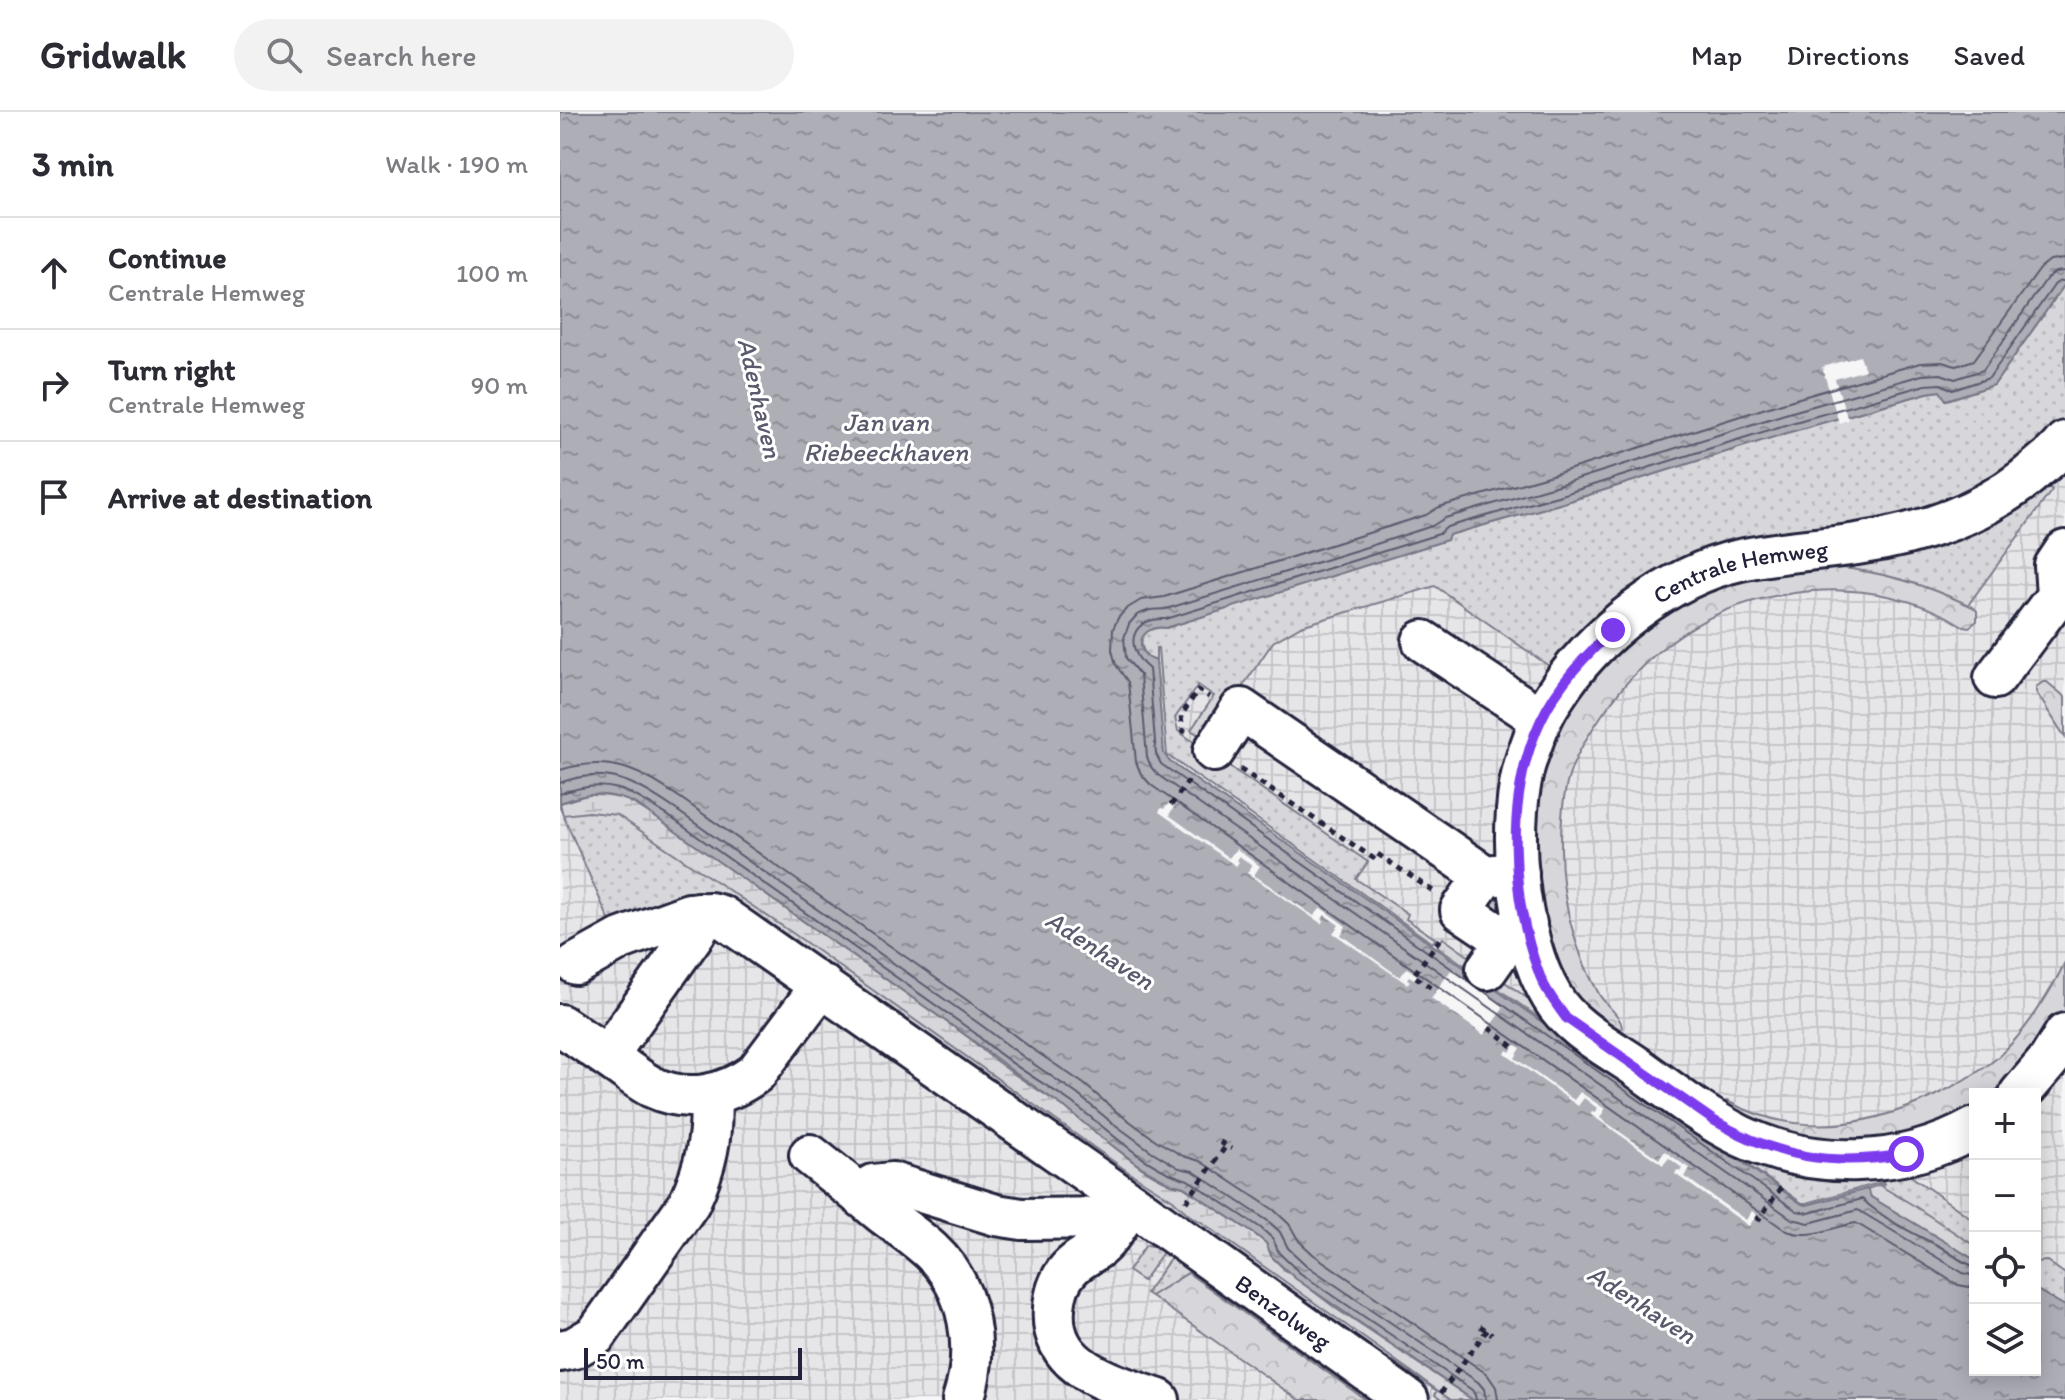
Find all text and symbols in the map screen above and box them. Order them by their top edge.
search box [234,19,794,91]
text: Gridwalk [40,32,186,78]
icon: search [262,33,306,77]
text: Search here [326,37,477,74]
text: Map [1691,38,1742,72]
text: Directions [1786,38,1910,72]
text: Saved [1954,38,2025,72]
text: 3 min [32,144,114,185]
text: Walk · 190 m [385,148,528,180]
text: Continue [108,239,227,276]
icon: ahead [32,251,76,295]
text: 100 m [456,257,528,289]
text: Centrale Hemweg [108,276,305,308]
water label: Adenhaven [731,335,789,461]
text: Turn right [108,351,236,388]
icon: right [32,363,76,407]
text: 90 m [471,369,528,401]
text: Centrale Hemweg [108,388,305,420]
water label: Jan van Riebeeckhaven [804,406,969,468]
icon: arrive [32,475,76,519]
text: Arrive at destination [108,479,372,516]
street label: Centrale Hemweg [1647,533,1830,609]
route end [1595,612,1631,648]
water label: Adenhaven [1040,903,1160,997]
map controls [1969,1088,2041,1376]
button: + [1969,1088,2041,1160]
route start [1888,1136,1924,1172]
button: − [1969,1160,2041,1232]
button: locate [1969,1232,2041,1304]
water label: Adenhaven [1582,1257,1702,1351]
street label: Benzolweg [1230,1268,1338,1356]
button: layers [1969,1304,2041,1376]
scale bar [584,1344,802,1380]
text: 50 m [596,1348,645,1375]

